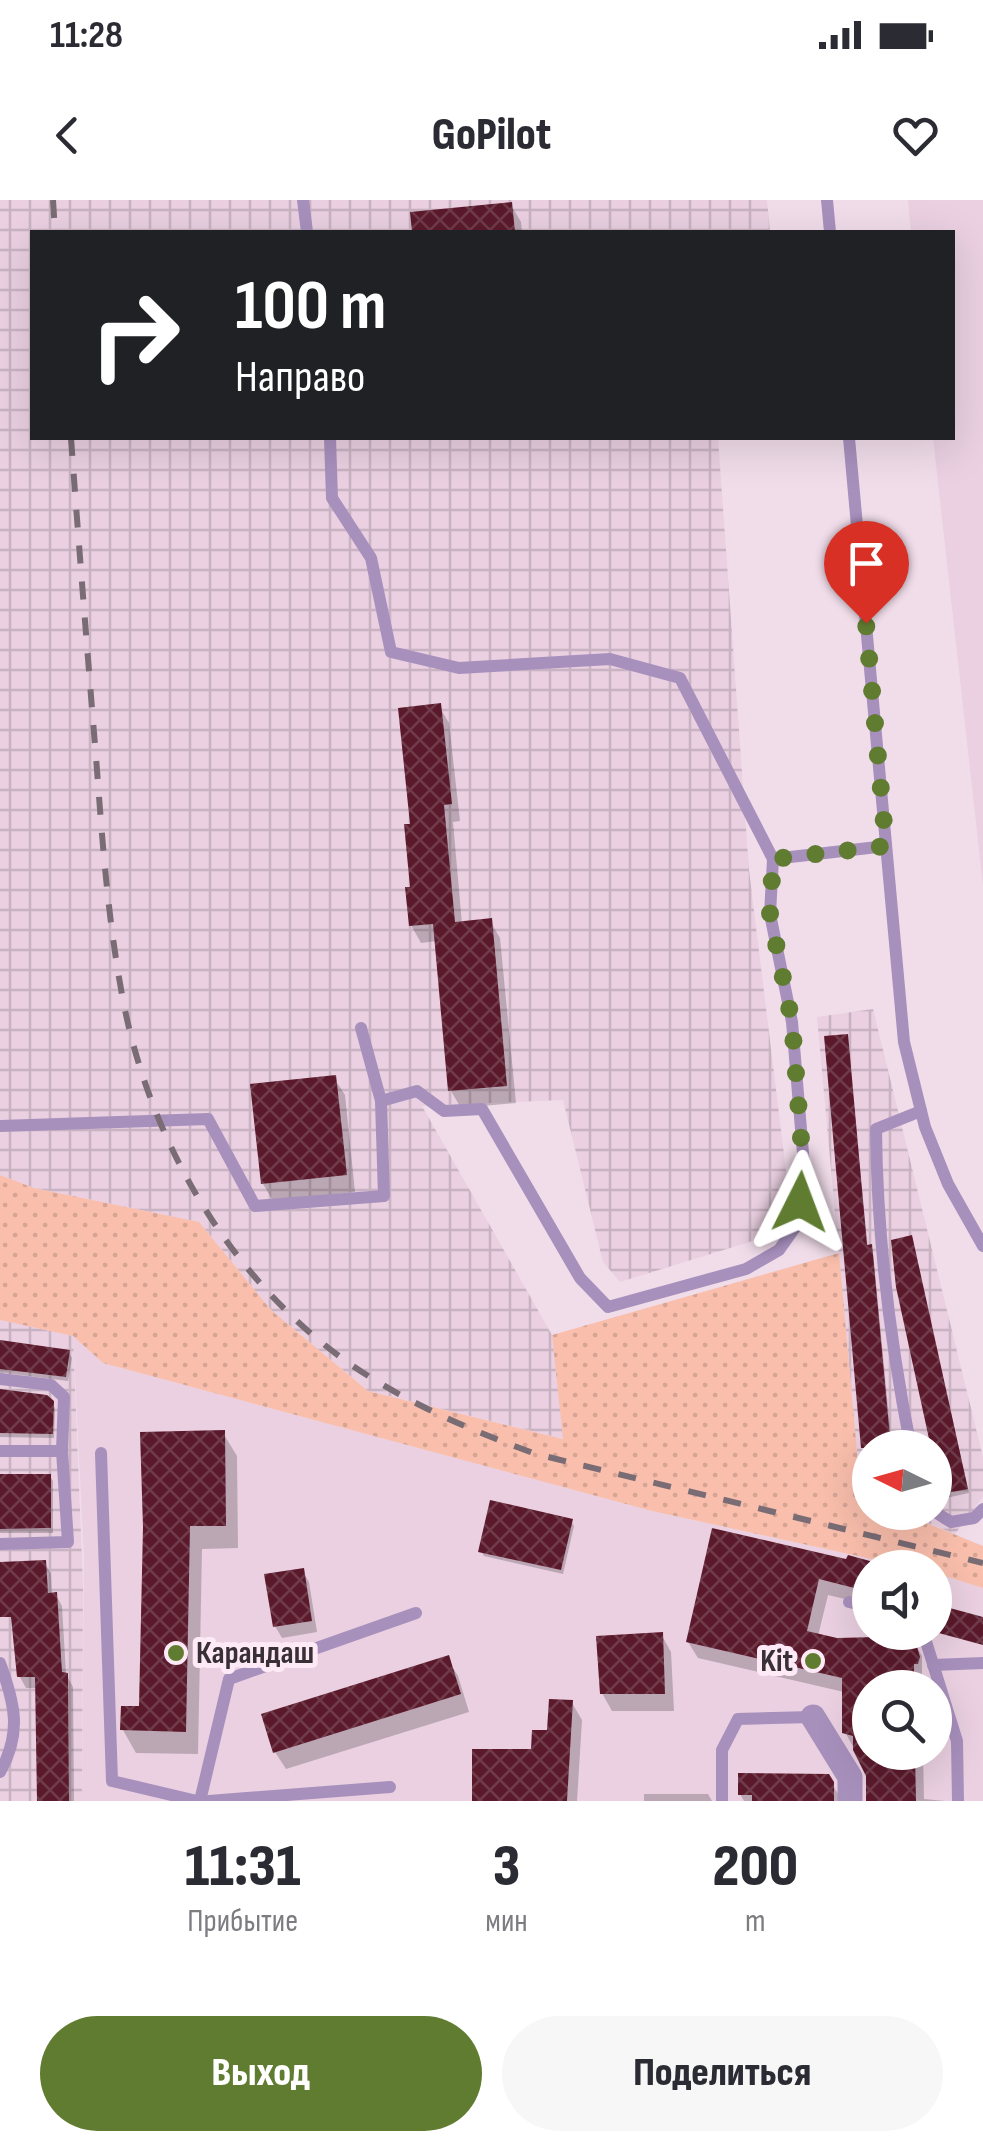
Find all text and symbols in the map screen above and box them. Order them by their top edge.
text: 11:28 [50,13,123,58]
icon: back [40,108,95,163]
text: GoPilot [432,108,551,163]
icon: heart [888,108,943,163]
text: 100 m [235,265,386,349]
icon: right [70,270,200,400]
text: Направо [235,350,365,405]
pin [824,521,909,624]
icon: arrive [839,536,894,591]
position arrow [748,1150,852,1254]
north arrow [852,1430,952,1530]
map controls [852,1430,952,1770]
button: sound [852,1550,952,1650]
place label: Карандаш [196,1634,314,1673]
marker: Карандаш [165,1642,187,1664]
place label: Kit [760,1642,793,1681]
marker: Kit [802,1650,824,1672]
button: search [852,1670,952,1770]
text: 11:31 [185,1831,301,1903]
text: 3 [493,1831,520,1903]
text: 200 [712,1831,798,1903]
text: Прибытие [187,1902,298,1941]
text: мин [485,1902,528,1941]
text: m [745,1902,766,1941]
button: Выход [40,2016,482,2131]
button: Поделиться [502,2016,943,2131]

